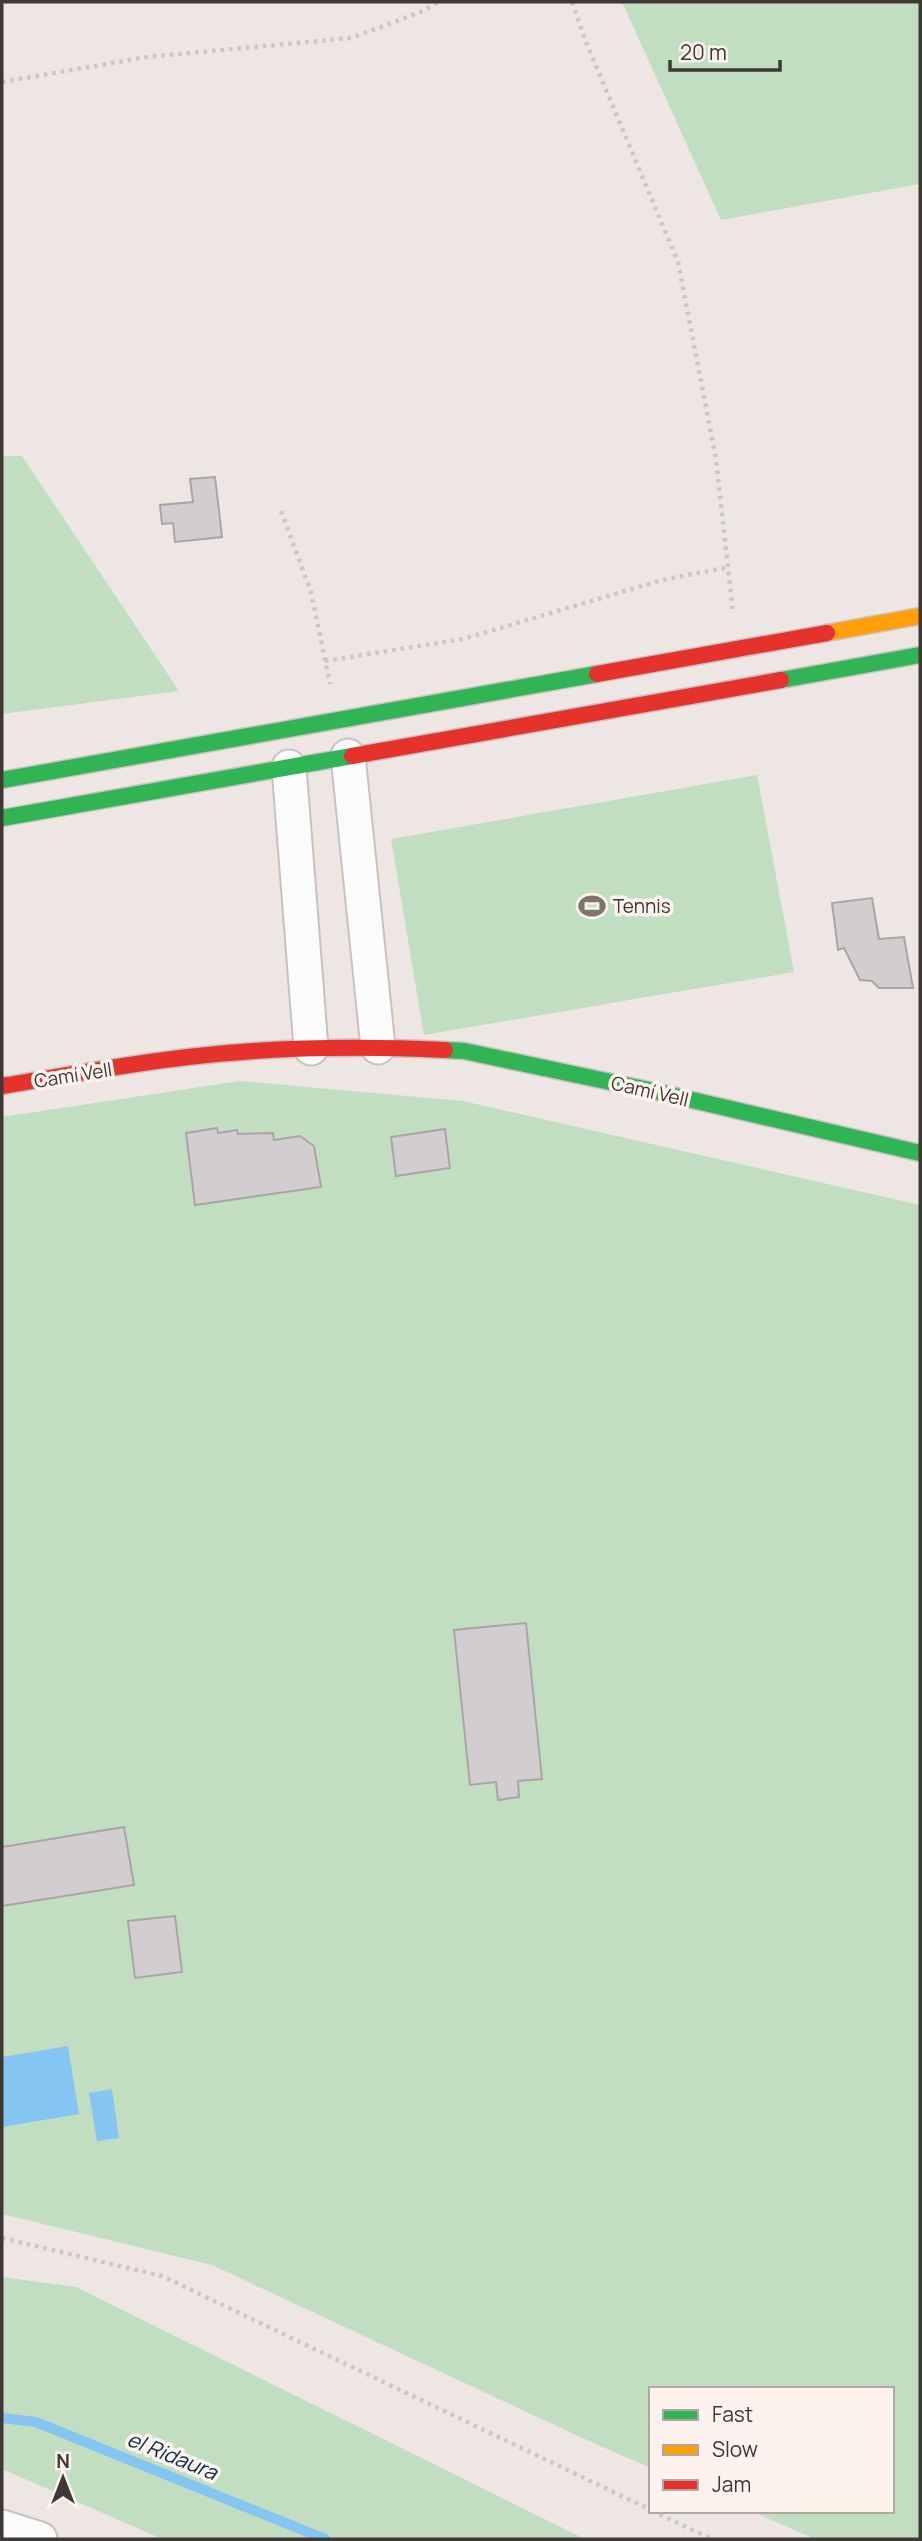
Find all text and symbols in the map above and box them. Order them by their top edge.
scale bar [670,28,780,72]
text: 20 m [680,38,727,66]
sports icon: Tennis [577,891,607,921]
place label: Tennis [613,893,671,919]
street label: Camí Vell [32,1056,114,1094]
street label: Camí Vell [609,1069,691,1113]
legend [649,2387,894,2513]
text: Fast [712,2400,753,2428]
water label: el Ridaura [123,2424,223,2486]
text: Slow [712,2435,758,2463]
north arrow [28,2443,98,2513]
text: N [56,2448,70,2474]
text: Jam [712,2470,751,2498]

